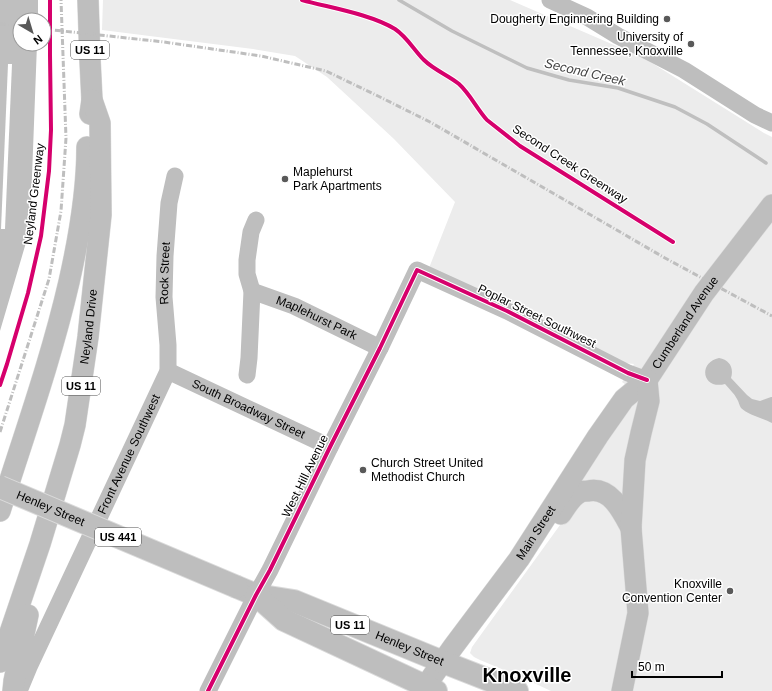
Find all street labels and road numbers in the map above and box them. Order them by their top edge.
road number: US 11 [71,41,109,59]
street label: Second Creek Greenway [510,122,630,206]
street label: Neyland Greenway [21,142,47,246]
street label: Rock Street [157,241,173,305]
street label: Cumberland Avenue [649,273,722,372]
street label: Poplar Street Southwest [476,281,599,351]
street label: Neyland Drive [77,288,100,365]
street label: Maplehurst Park [274,293,360,343]
street label: South Broadway Street [190,376,308,442]
road number: US 11 [62,377,100,395]
street label: Front Avenue Southwest [95,392,163,516]
street label: West Hill Avenue [279,432,331,520]
street label: Henley Street [14,488,88,529]
street label: Main Street [513,503,559,562]
road number: US 441 [95,528,141,546]
road number: US 11 [331,616,369,634]
street label: Henley Street [373,628,447,669]

